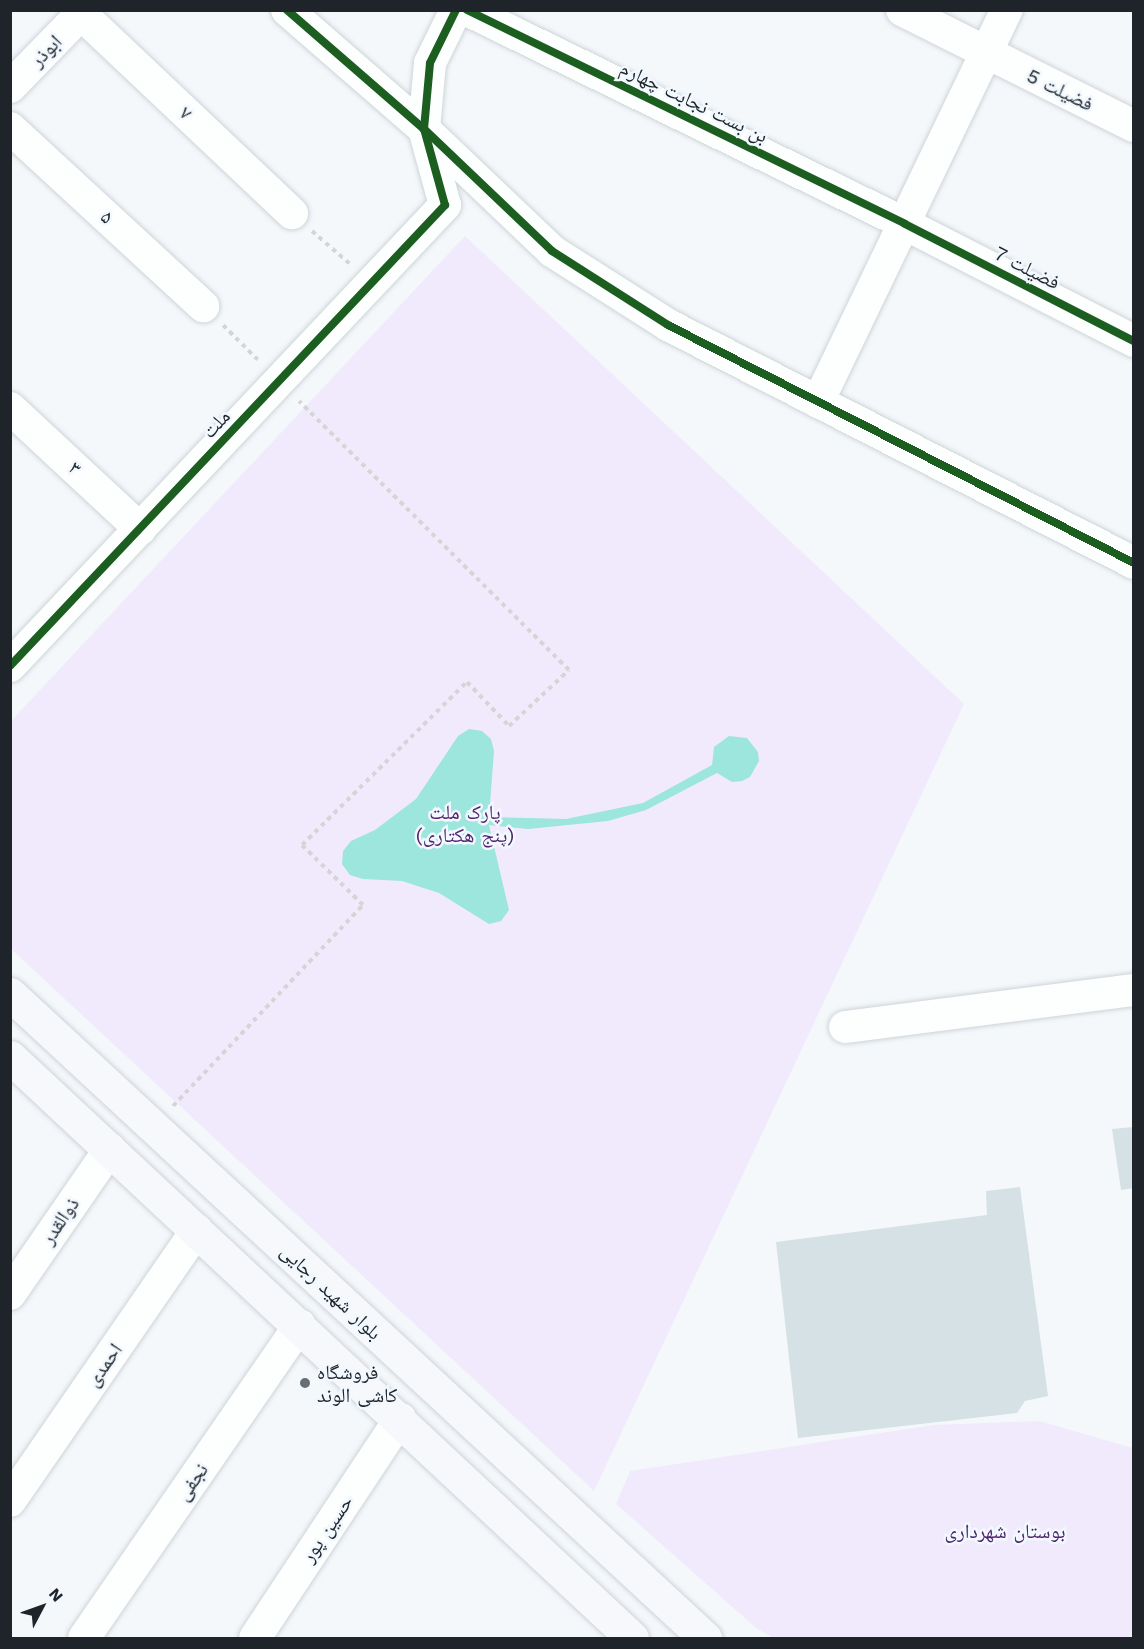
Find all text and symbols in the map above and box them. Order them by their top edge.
street label: ابوذر [25,30,67,72]
street label: بن بست نجابت چهارم [616,56,772,148]
street label: فضیلت 5 [1023,64,1097,116]
street label: ۷ [175,101,197,125]
street label: ۵ [96,205,118,229]
street label: فضیلت 7 [990,241,1064,295]
street label: ملت [197,405,235,443]
street label: ۳ [64,456,86,480]
park label: پارک ملت (پنج هکتاری) [416,800,514,847]
street label: ذوالقدر [36,1193,84,1249]
street label: بلوار شهید رجایی [275,1239,387,1345]
street label: احمدی [81,1339,127,1391]
place label: فروشگاه کاشی الوند [317,1360,397,1407]
marker: فروشگاه کاشی الوند [298,1376,312,1390]
street label: نجفی [171,1459,213,1505]
street label: حسین پور [296,1491,358,1567]
park label: بوستان شهرداری [945,1519,1065,1543]
north arrow [12,1577,72,1637]
text: N [45,1584,67,1606]

